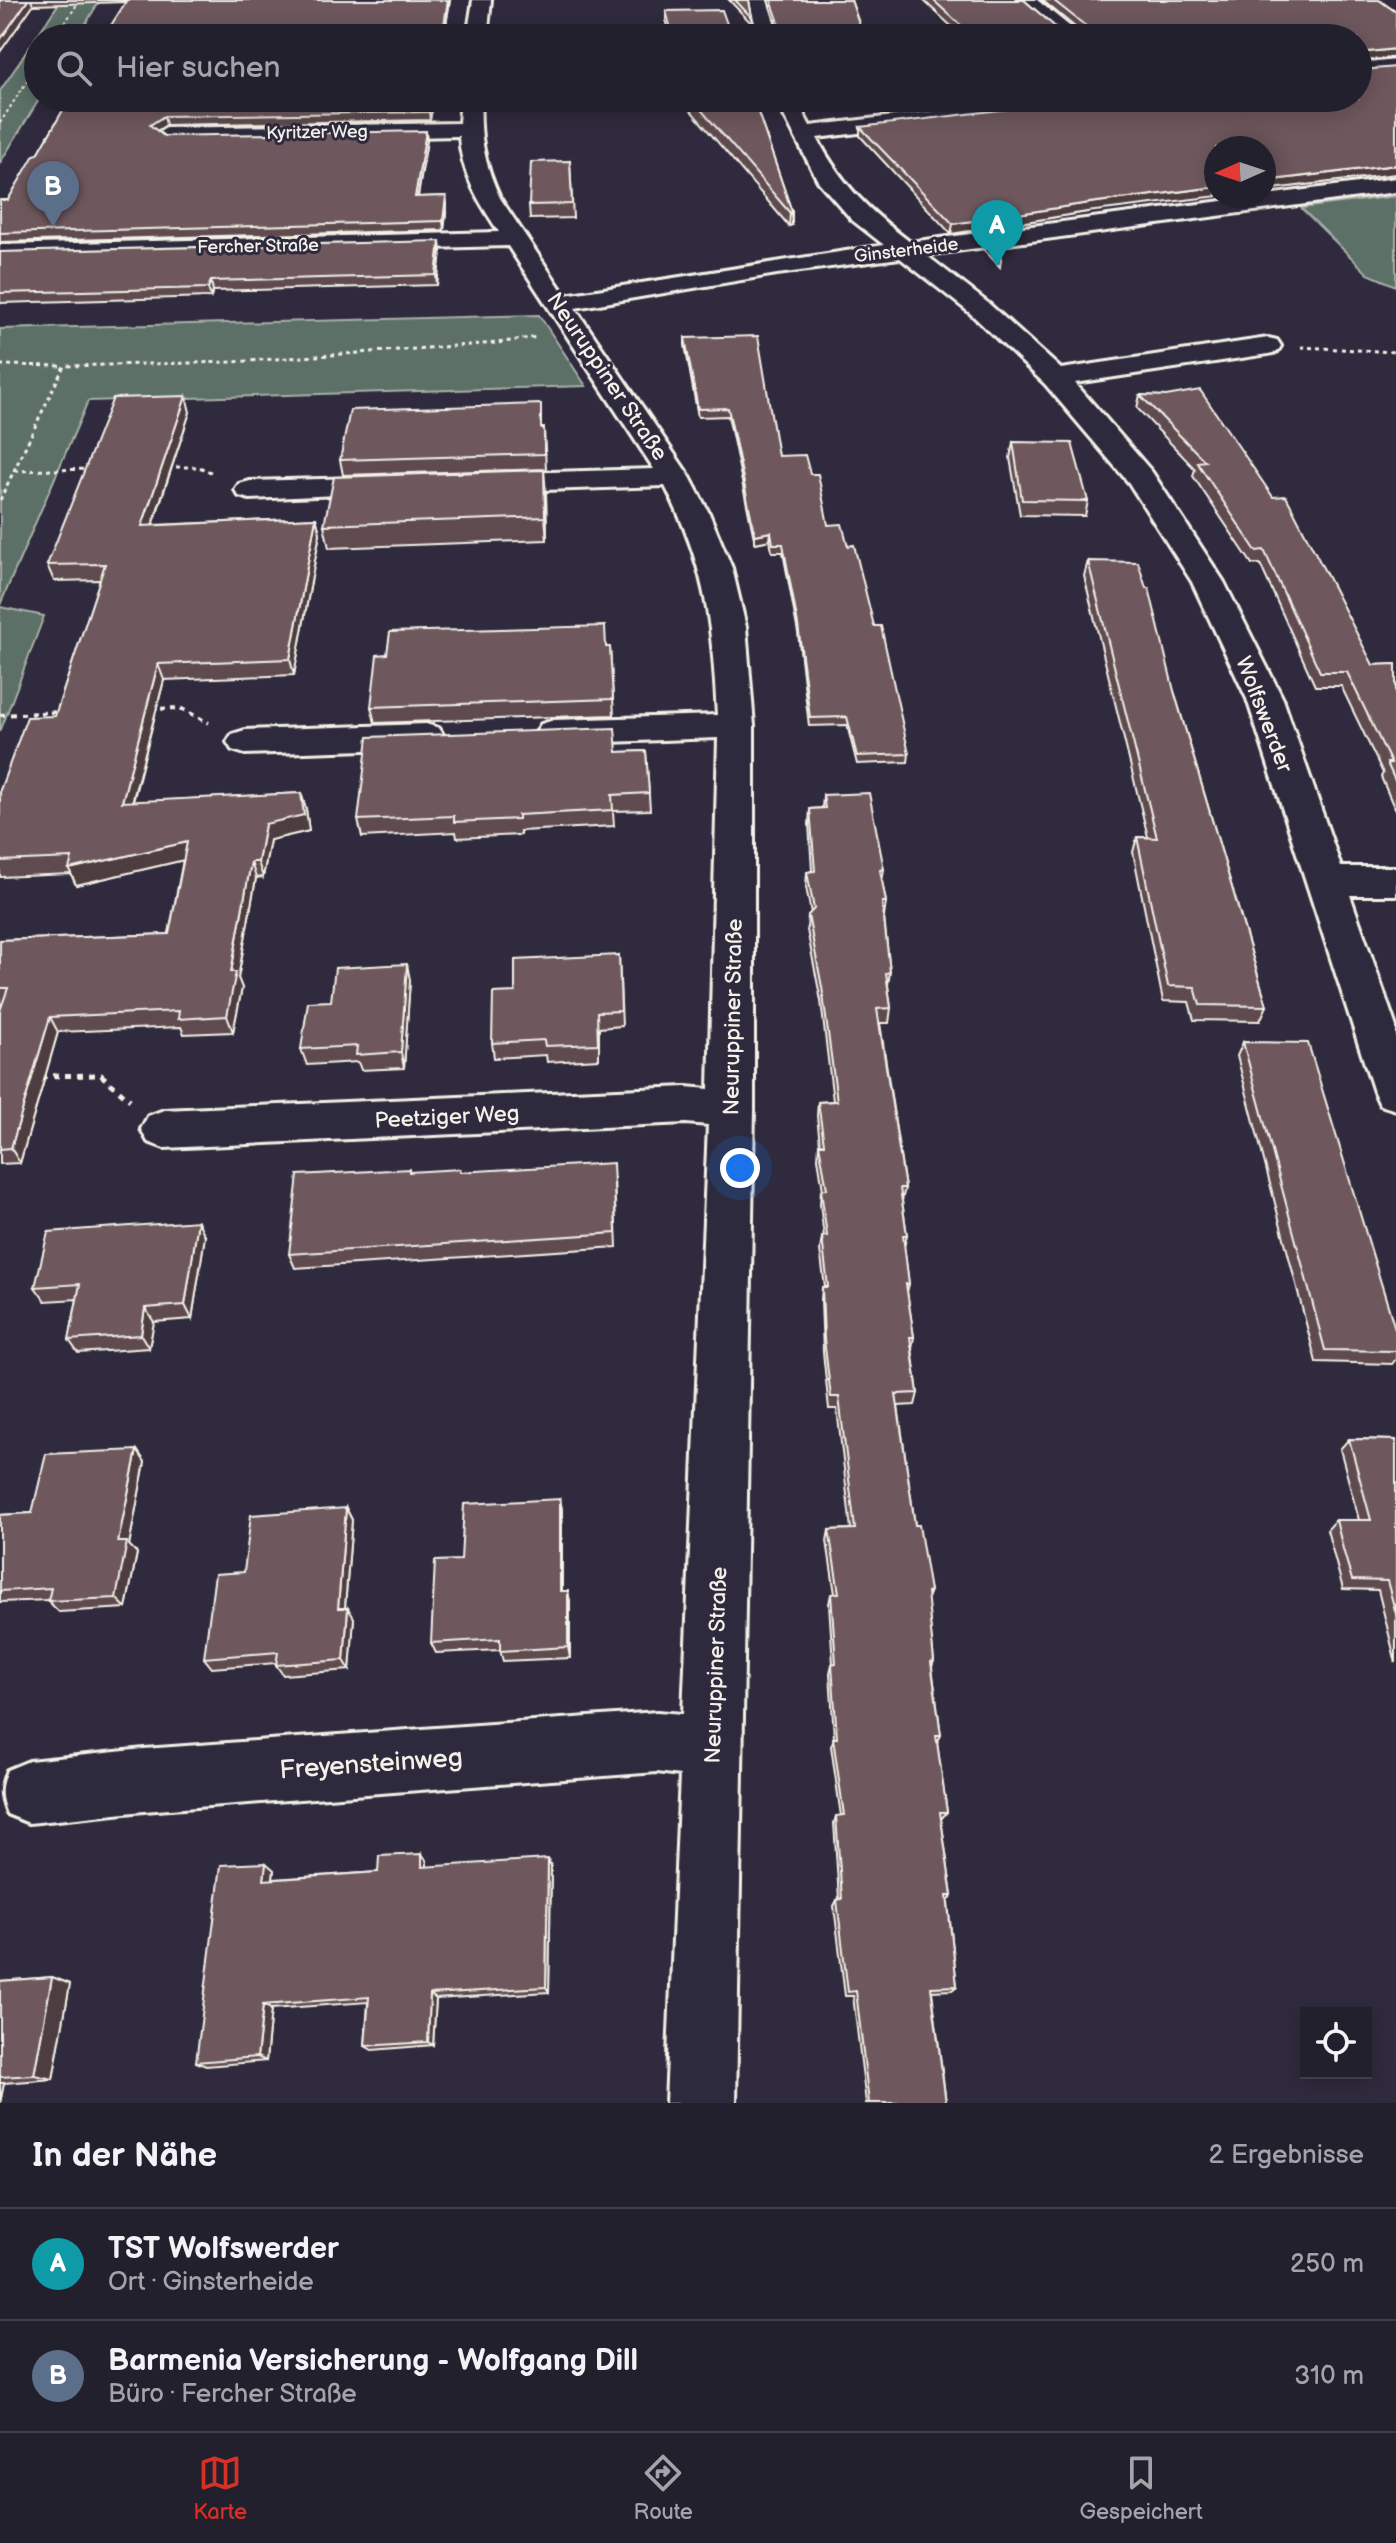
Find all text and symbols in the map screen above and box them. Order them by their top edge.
search box [24,24,1372,112]
icon: search [52,46,96,90]
text: Hier suchen [116,50,281,86]
street label: Kyritzer Weg [266,121,368,144]
north arrow [1204,136,1276,208]
pin: B [27,161,79,227]
pin: A [971,200,1023,266]
street label: Ginsterheide [853,234,960,267]
street label: Fercher Straße [197,235,319,258]
street label: Neuruppiner Straße [540,288,673,466]
street label: Wolfswerder [1229,653,1298,777]
street label: Neuruppiner Straße [718,918,749,1116]
street label: Peetziger Weg [374,1100,520,1135]
your location [720,1148,760,1188]
street label: Neuruppiner Straße [700,1566,733,1764]
street label: Freyensteinweg [279,1743,464,1786]
map controls [1300,2007,1372,2079]
button: locate [1300,2007,1372,2079]
text: In der Nähe [32,2135,217,2176]
text: 2 Ergebnisse [1209,2140,1364,2171]
text: TST Wolfswerder [108,2231,339,2267]
text: A [50,2249,66,2280]
text: 250 m [1290,2249,1364,2280]
text: Ort · Ginsterheide [108,2267,314,2298]
text: Barmenia Versicherung - Wolfgang Dill [108,2343,638,2379]
text: B [49,2361,67,2392]
text: 310 m [1294,2361,1364,2392]
text: Büro · Fercher Straße [108,2379,357,2410]
tab: Karte [193,2451,247,2526]
tab: Route [634,2451,693,2526]
tab: Gespeichert [1079,2451,1203,2526]

